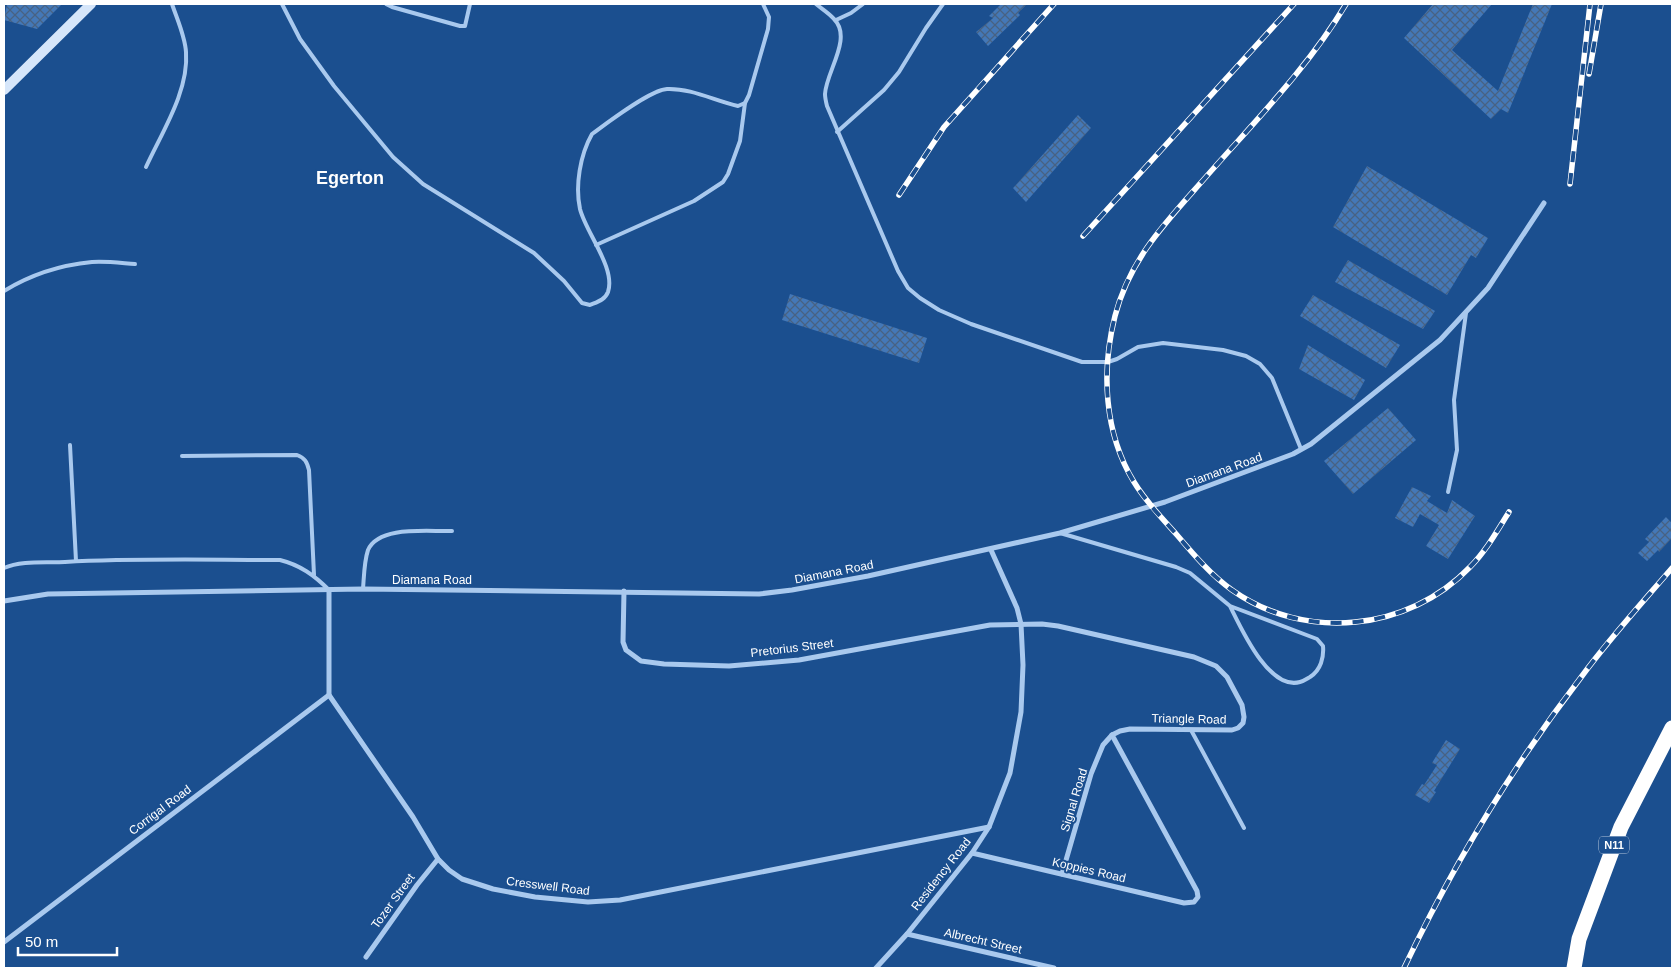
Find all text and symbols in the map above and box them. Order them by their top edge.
district label: Egerton [316,168,384,188]
street label: Diamana Road [1184,450,1264,490]
street label: Diamana Road [793,557,875,587]
street label: Diamana Road [392,573,472,587]
street label: Pretorius Street [750,636,835,660]
street label: Triangle Road [1151,711,1227,727]
street label: Signal Road [1058,767,1090,833]
street label: Corrigal Road [126,782,194,838]
street label: Residency Road [908,835,974,913]
road number: N11 [1599,836,1629,854]
street label: Koppies Road [1051,855,1127,885]
street label: Tozer Street [368,870,418,931]
street label: Cresswell Road [505,874,591,898]
scale bar [18,924,116,956]
street label: Albrecht Street [943,925,1024,957]
text: 50 m [25,933,58,950]

